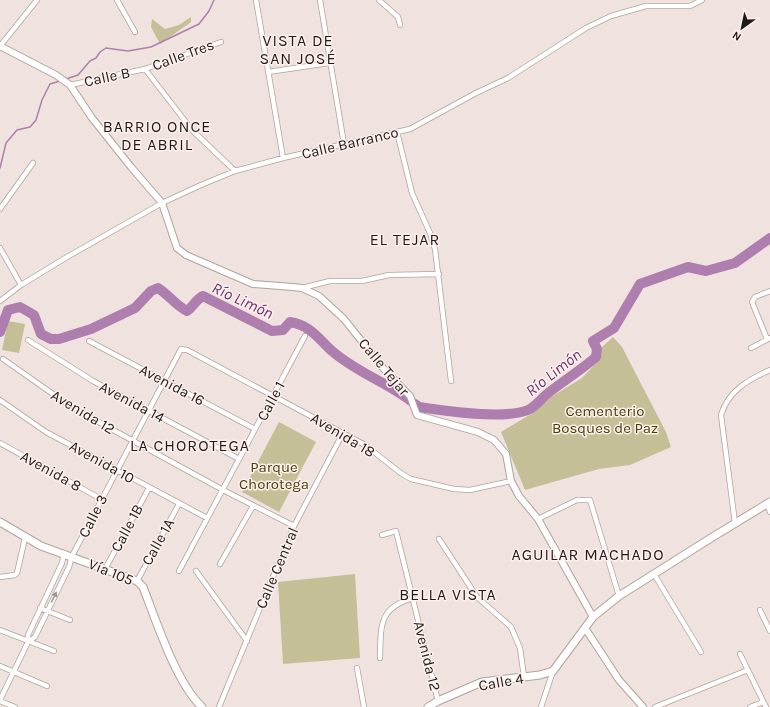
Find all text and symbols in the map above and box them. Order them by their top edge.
north arrow [722,8,762,48]
text: N [730,28,744,44]
district label: VISTA DE SAN JOSÉ [259,31,337,68]
street label: Calle Tres [150,36,216,74]
street label: Calle B [82,63,132,91]
district label: BARRIO ONCE DE ABRIL [103,117,211,154]
street label: Calle Barranco [300,123,400,163]
district label: EL TEJAR [370,230,440,249]
water label: Río Limón [209,278,276,323]
street label: Calle Tejar [355,335,414,400]
water label: Río Limón [522,345,585,400]
street label: Avenida 16 [136,360,208,410]
street label: Avenida 14 [96,377,168,427]
street label: Calle 1 [253,378,289,424]
street label: Avenida 12 [48,386,118,438]
park label: Cementerio Bosques de Paz [552,402,658,437]
street label: Avenida 18 [308,409,378,461]
district label: LA CHOROTEGA [130,436,250,455]
street label: Avenida 10 [66,437,138,487]
street label: Avenida 8 [17,447,85,495]
park label: Parque Chorotega [239,458,309,493]
street label: Calle 3 [75,491,111,541]
street label: Calle 1B [107,501,147,555]
street label: Calle 1A [138,515,178,569]
street label: Calle Central [252,525,302,611]
district label: AGUILAR MACHADO [511,545,665,564]
street label: Vía 105 [86,555,136,589]
district label: BELLA VISTA [399,585,497,604]
one-way arrow [51,591,58,602]
street label: Avenida 12 [410,619,444,693]
street label: Calle 4 [477,669,526,695]

